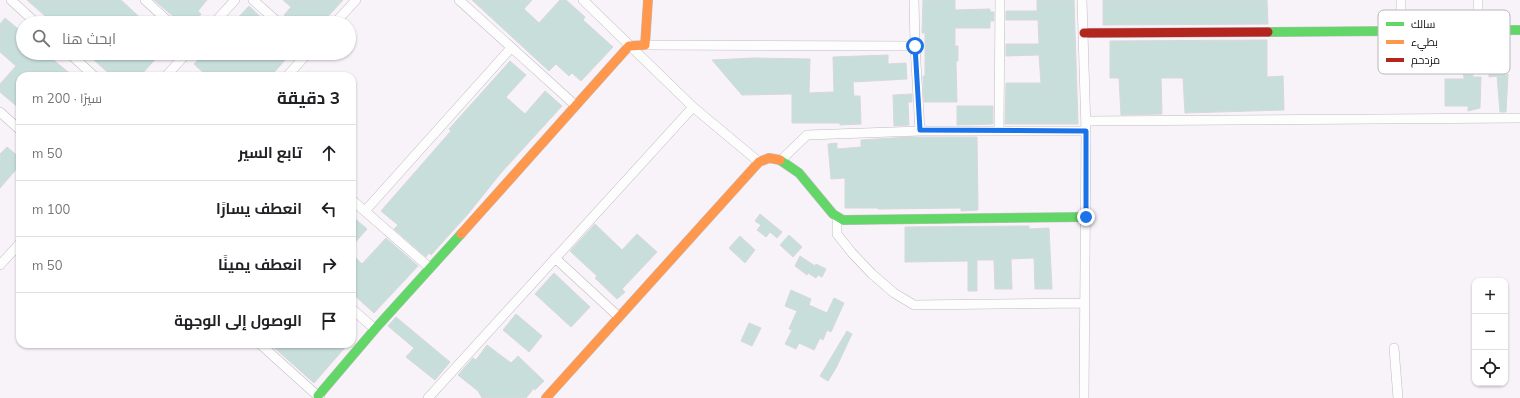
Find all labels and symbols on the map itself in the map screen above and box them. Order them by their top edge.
legend [1378,10,1510,74]
text: سالك [1411,17,1435,31]
text: بطيء [1411,35,1438,51]
route start [906,37,924,55]
text: مزدحم [1411,53,1440,68]
route end [1077,208,1095,226]

